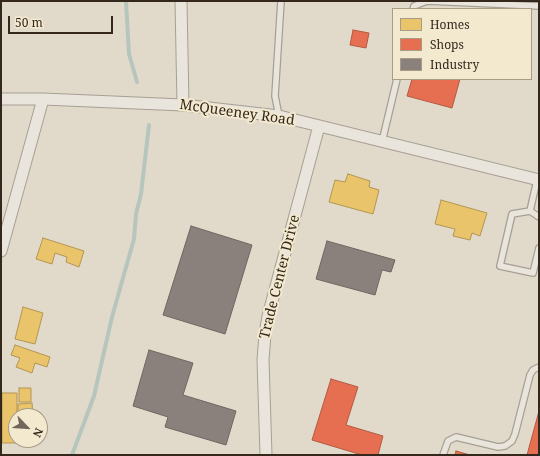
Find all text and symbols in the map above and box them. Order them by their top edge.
scale bar [10,8,115,34]
legend [392,8,532,80]
text: 50 m [15,14,43,31]
text: Homes [430,16,470,33]
text: Shops [430,36,464,53]
text: Industry [430,56,479,73]
street label: McQueeney Road [178,97,296,129]
street label: Trade Center Drive [256,213,304,341]
north arrow [8,408,48,448]
text: N [30,426,47,440]

